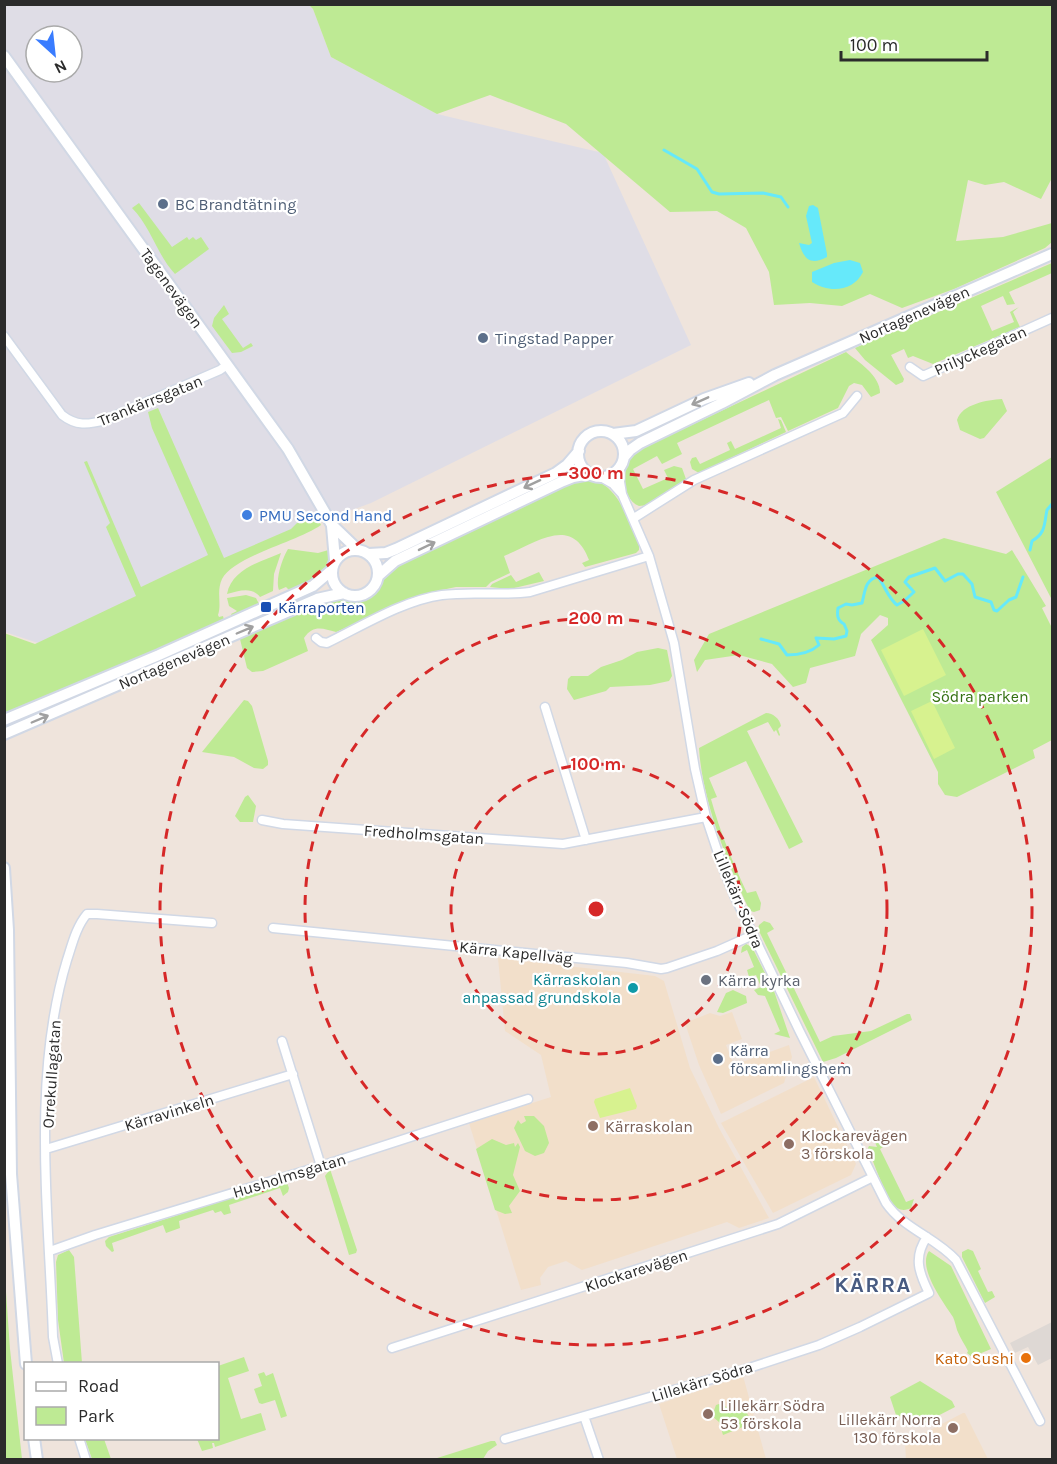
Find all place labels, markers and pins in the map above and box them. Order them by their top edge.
place label: BC Brandtätning [175,195,296,214]
marker: BC Brandtätning [156,197,170,211]
place label: Tingstad Papper [495,329,614,348]
marker: Tingstad Papper [476,331,490,345]
place label: PMU Second Hand [259,506,392,525]
marker: PMU Second Hand [240,508,254,522]
place label: Kärraporten [278,598,365,617]
marker: Kärraporten [259,600,273,614]
centre of rings [586,899,606,919]
place label: Kärraskolan anpassad grundskola [462,970,621,1007]
place label: Kärra kyrka [718,971,801,990]
marker: Kärra kyrka [699,973,713,987]
marker: Kärraskolan anpassad grundskola [626,981,640,995]
place label: Kärra församlingshem [730,1041,851,1078]
marker: Kärra församlingshem [711,1052,725,1066]
place label: Kärraskolan [605,1117,693,1136]
marker: Kärraskolan [586,1119,600,1133]
place label: Klockarevägen 3 förskola [801,1126,908,1163]
marker: Klockarevägen 3 förskola [782,1137,796,1151]
place label: Kato Sushi [935,1349,1014,1368]
marker: Kato Sushi [1019,1351,1033,1365]
place label: Lillekärr Södra 53 förskola [720,1396,825,1433]
marker: Lillekärr Södra 53 förskola [701,1407,715,1421]
place label: Lillekärr Norra 130 förskola [838,1410,941,1447]
marker: Lillekärr Norra 130 förskola [946,1421,960,1435]

